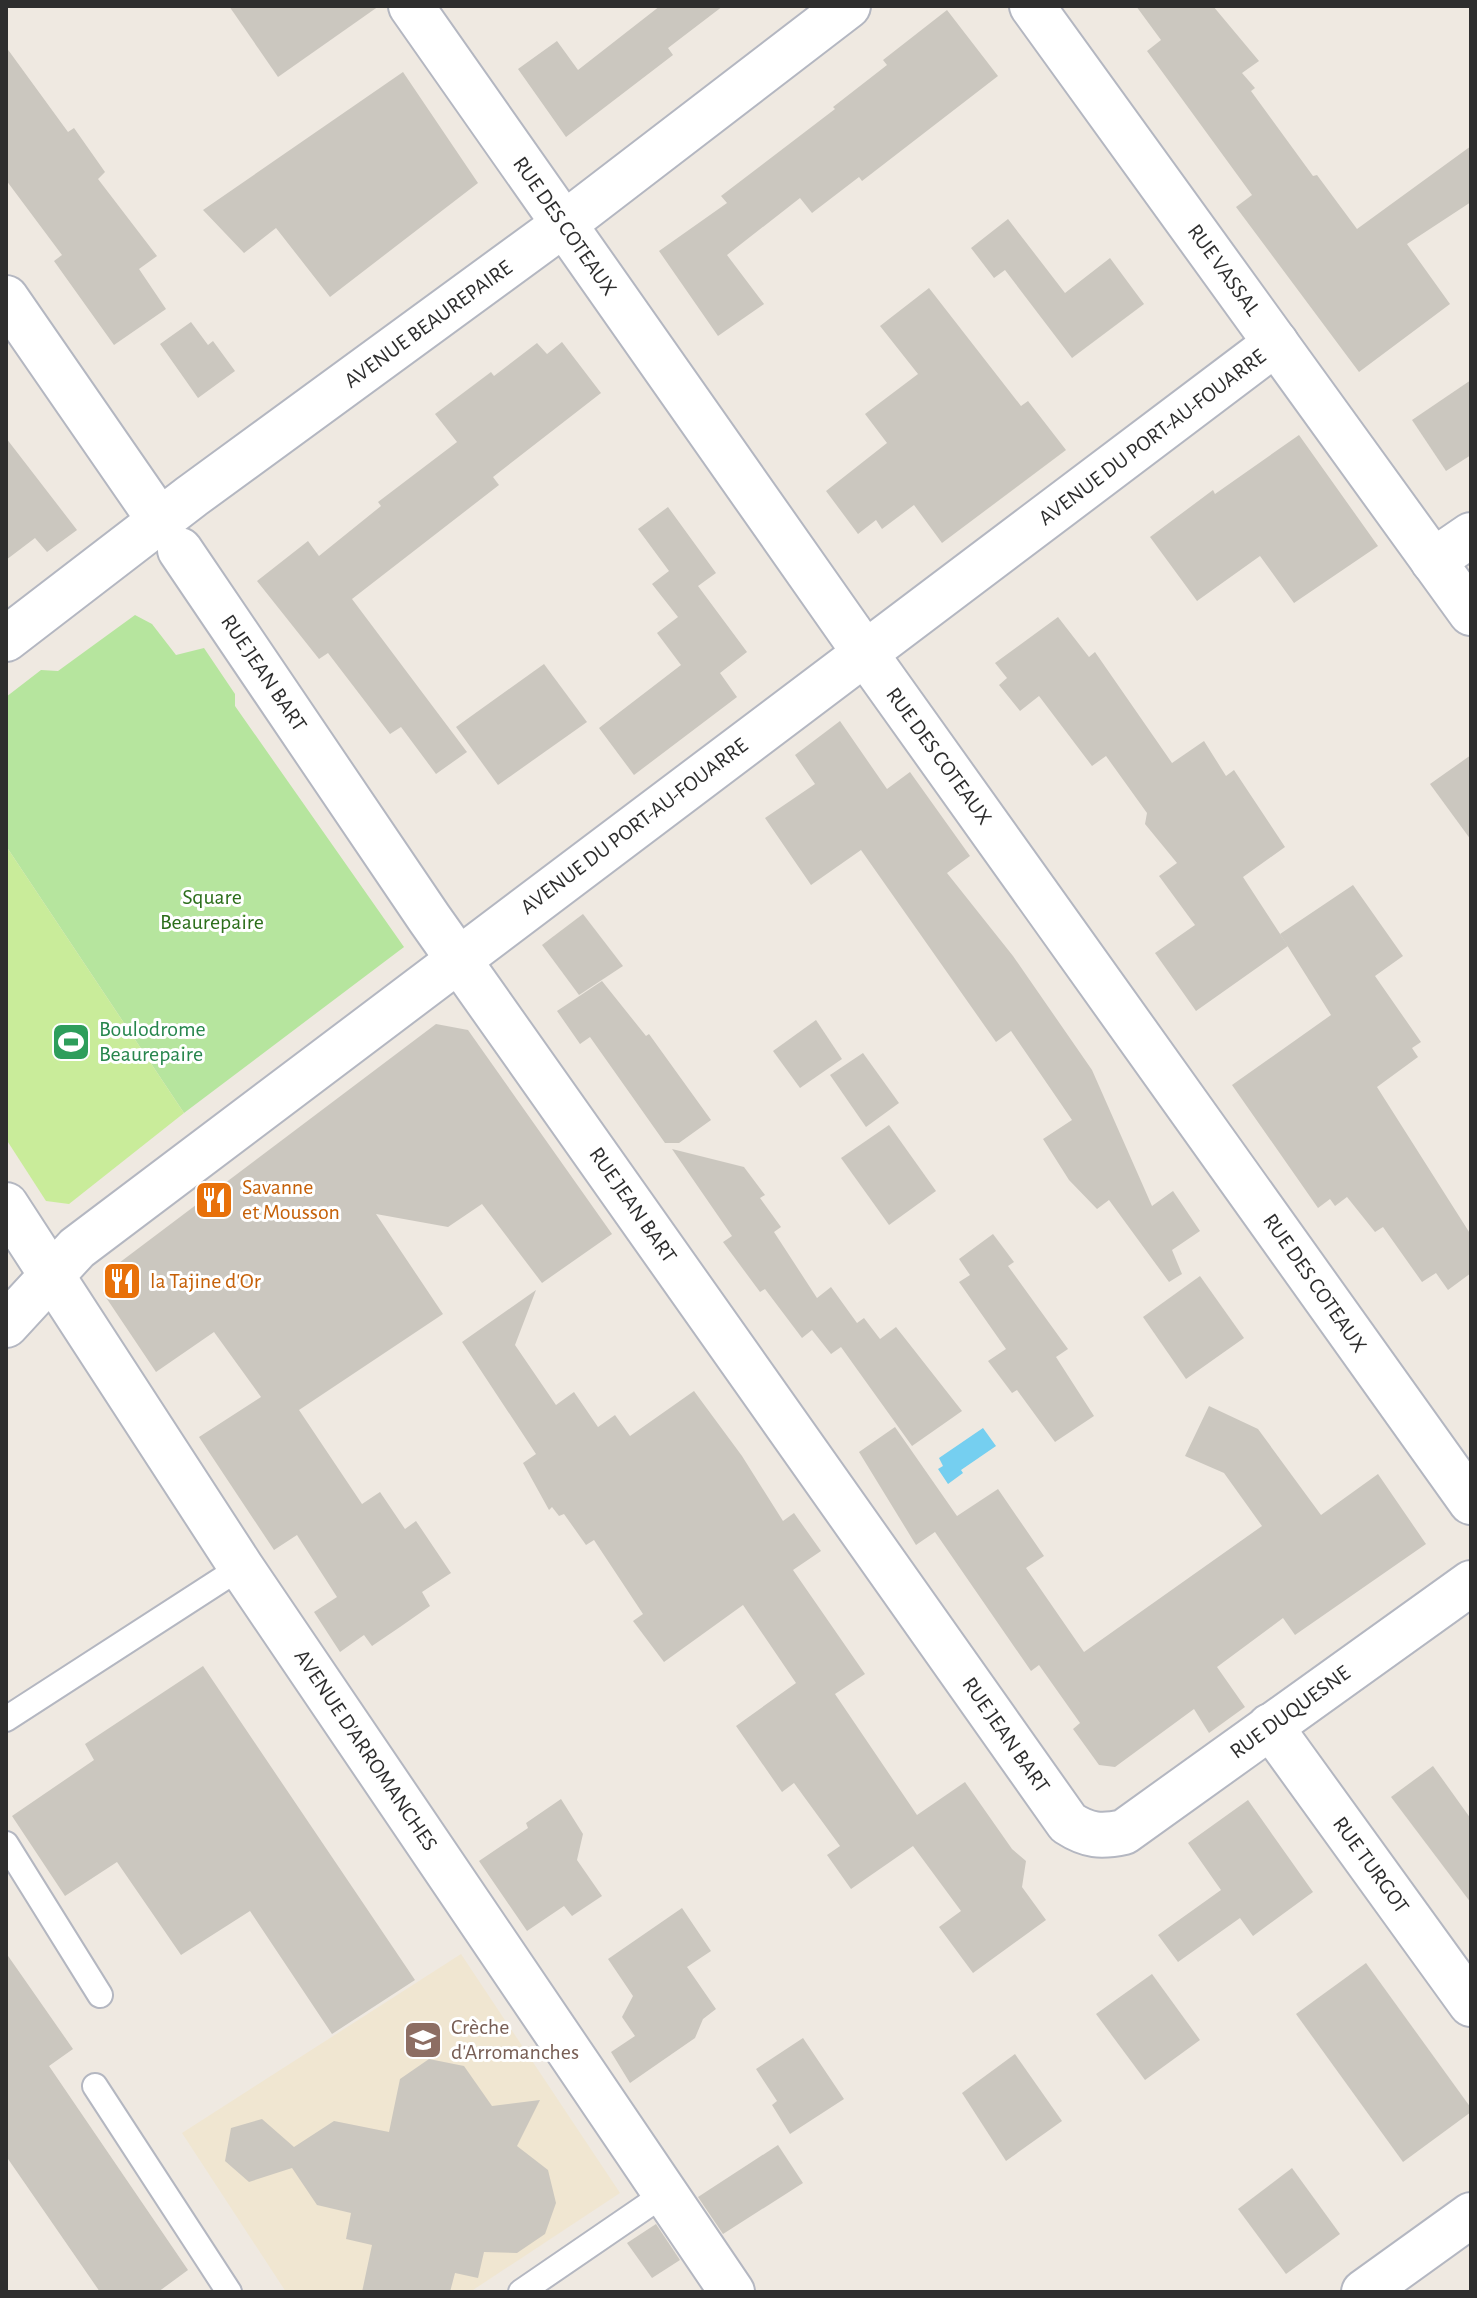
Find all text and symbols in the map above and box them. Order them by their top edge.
street label: RUE DES COTEAUX [509,153,621,299]
street label: RUE VASSAL [1184,220,1265,320]
street label: AVENUE BEAUREPAIRE [340,256,516,392]
street label: AVENUE DU PORT-AU-FOUARRE [1034,344,1270,529]
street label: RUE JEAN BART [217,611,311,735]
street label: RUE DES COTEAUX [882,683,996,829]
street label: AVENUE DU PORT-AU-FOUARRE [516,733,752,918]
park label: Square Beaurepaire [160,886,264,933]
place label: Boulodrome Beaurepaire [99,1018,206,1065]
sports icon: Boulodrome Beaurepaire [50,1021,92,1063]
street label: RUE JEAN BART [585,1143,681,1267]
place label: Savanne et Mousson [242,1176,340,1223]
restaurant icon: Savanne et Mousson [193,1179,235,1221]
street label: RUE DES COTEAUX [1259,1210,1371,1356]
restaurant icon: la Tajine d'Or [101,1260,143,1302]
place label: la Tajine d'Or [150,1270,261,1292]
street label: AVENUE D'ARROMANCHES [290,1645,442,1855]
street label: RUE DUQUESNE [1226,1661,1354,1763]
street label: RUE JEAN BART [958,1673,1054,1797]
street label: RUE TURGOT [1329,1813,1413,1918]
place label: Crèche d'Arromanches [451,2016,579,2063]
school or university icon: Crèche d'Arromanches [402,2019,444,2061]

